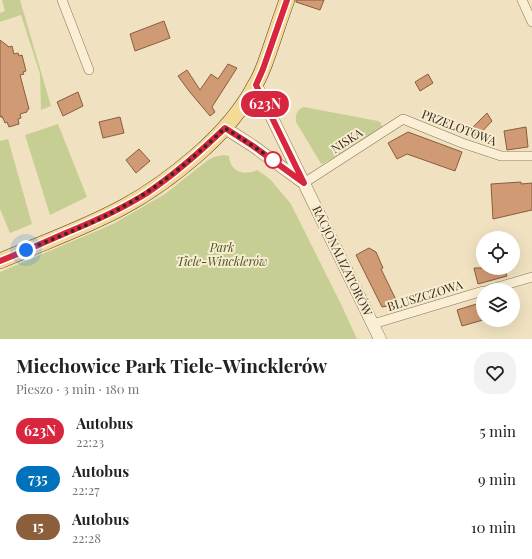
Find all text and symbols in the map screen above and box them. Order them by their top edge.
line badge: 623N [237,91,293,117]
text: 623N [249,94,281,113]
street label: PRZELOTOWA [420,105,500,149]
street label: NISKA [328,124,366,156]
unlabelled marker [264,151,282,169]
street label: RACJONALIZATORÓW [309,203,377,318]
map controls [476,231,520,327]
button: locate [476,231,520,275]
park label: Park Tiele-Wincklerów [177,239,267,269]
your location [16,240,36,260]
street label: BLUSZCZOWA [385,276,465,314]
button: layers [476,283,520,327]
text: Miechowice Park Tiele-Wincklerów [16,352,327,378]
button: heart [474,352,516,394]
text: Pieszo · 3 min · 180 m [16,380,139,397]
text: Autobus [76,413,133,433]
text: 623N [24,421,56,440]
text: 5 min [480,421,516,441]
text: 22:23 [76,433,104,450]
text: Autobus [72,461,129,481]
text: 735 [28,469,48,488]
text: 9 min [478,469,516,489]
text: 22:27 [72,481,99,498]
text: Autobus [72,509,129,529]
text: 15 [32,517,44,536]
text: 10 min [471,517,516,537]
text: 22:28 [72,529,101,546]

